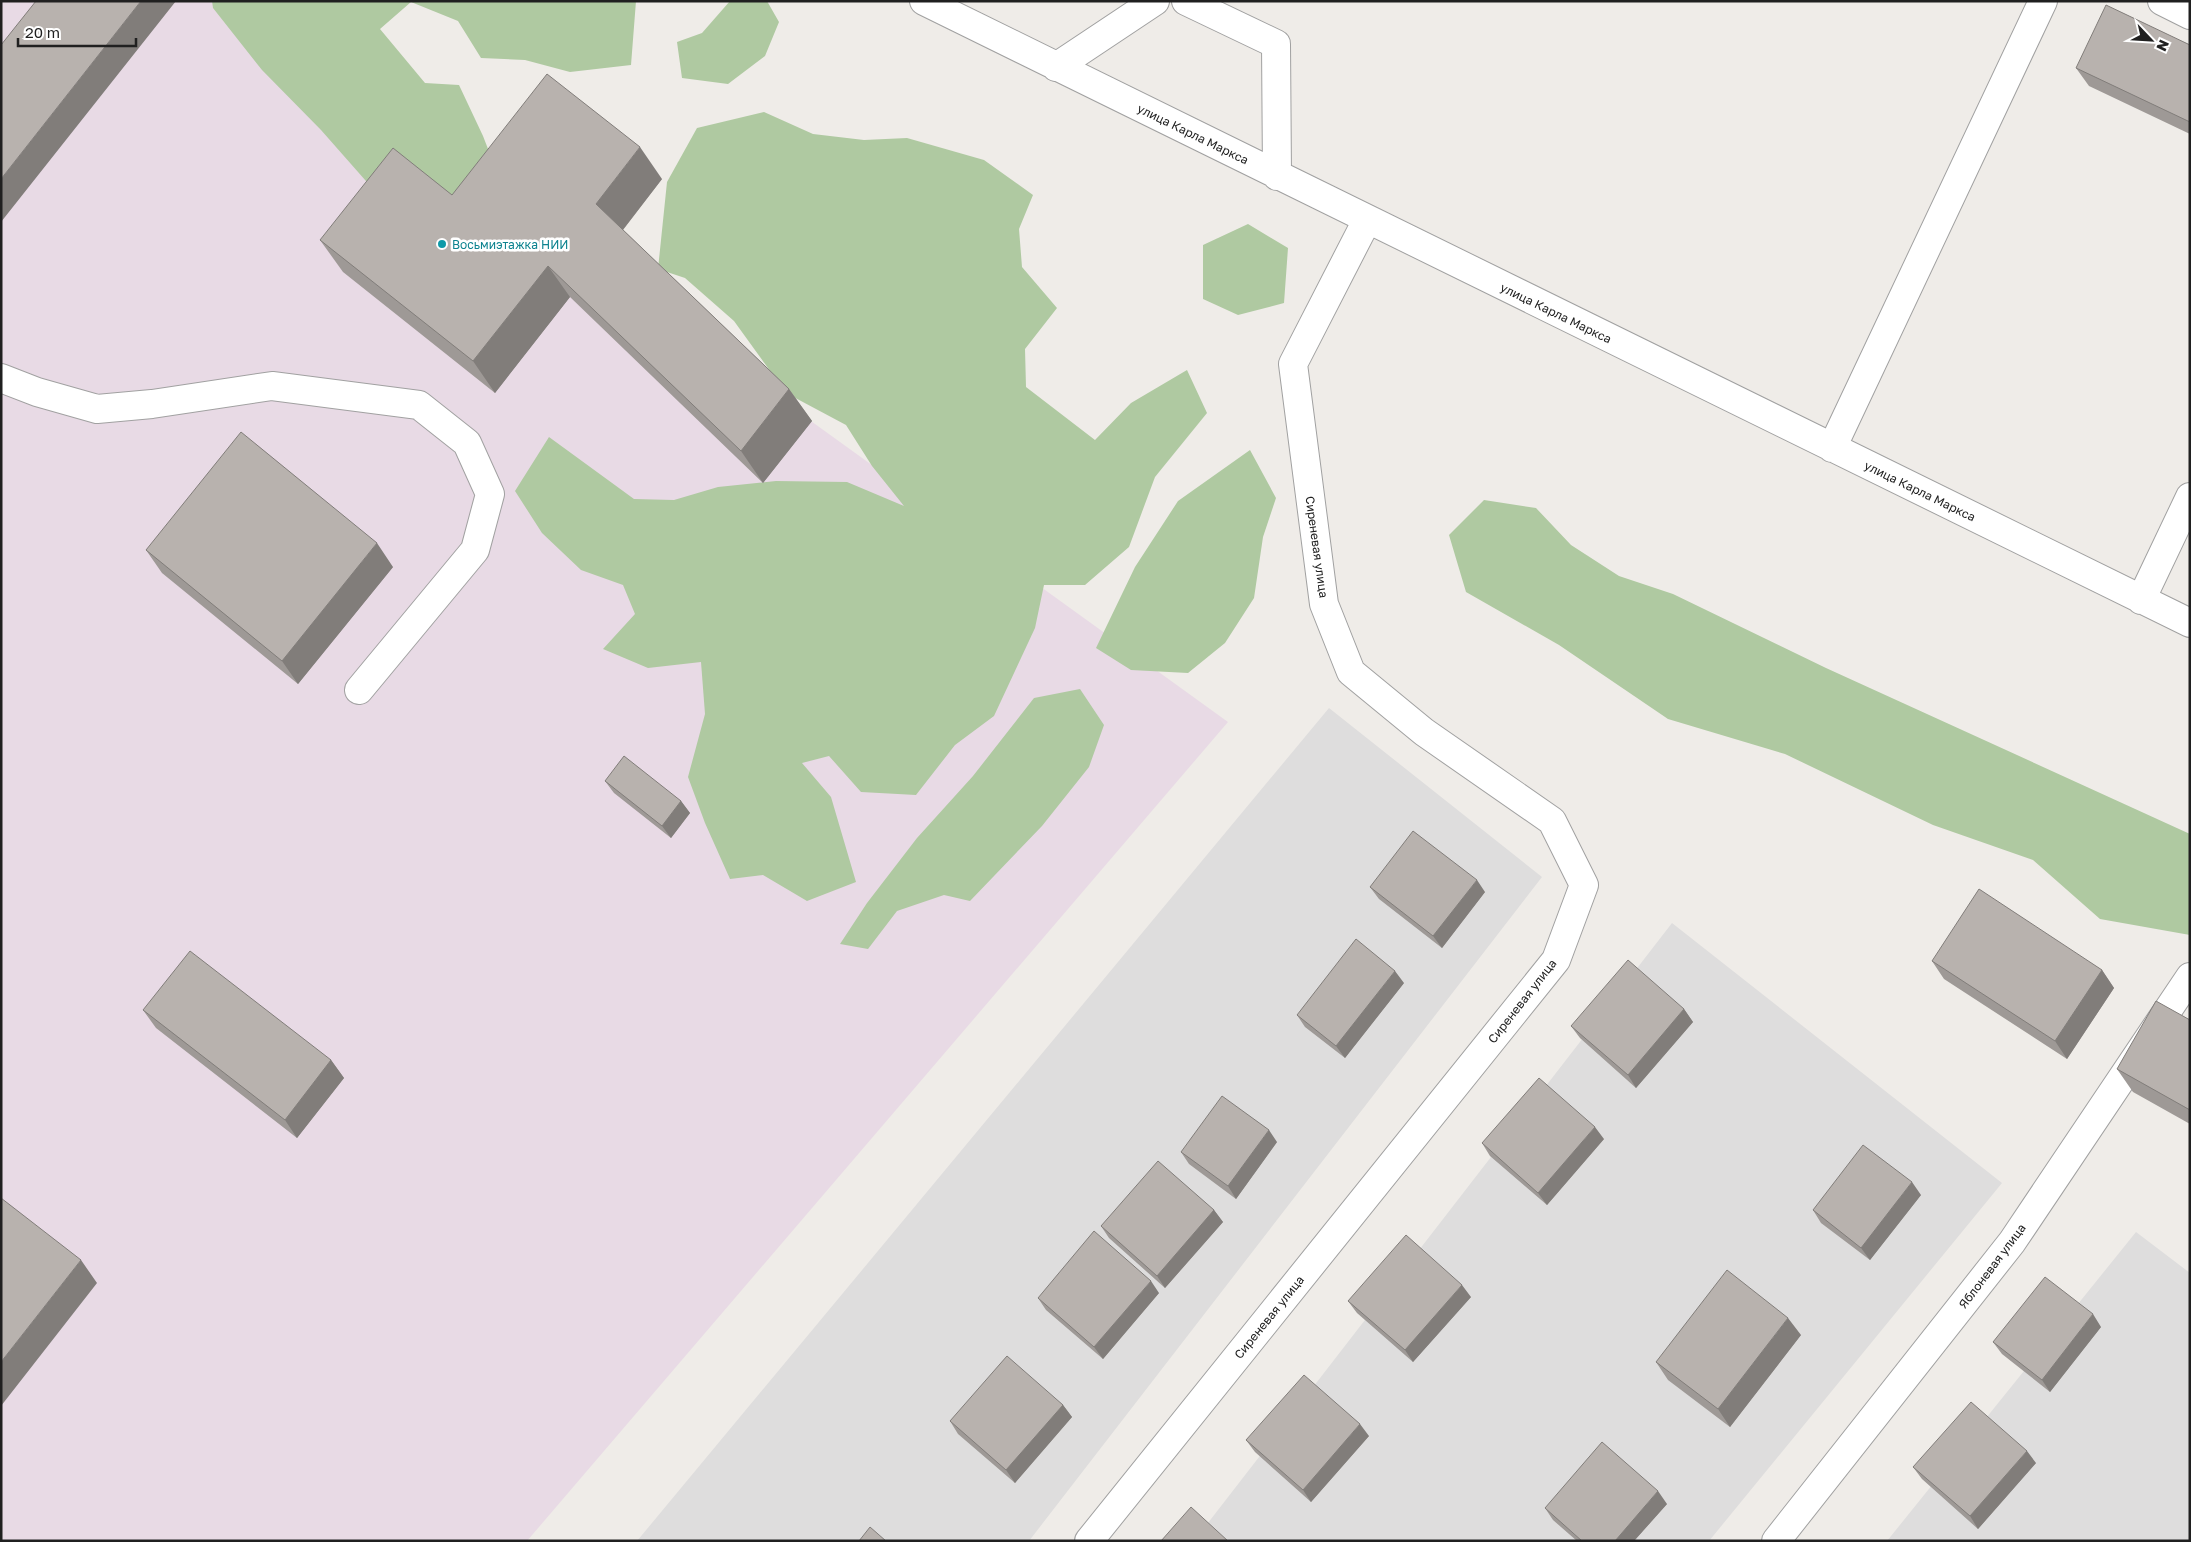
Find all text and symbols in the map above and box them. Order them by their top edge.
scale bar [18,15,135,47]
north arrow [2126,15,2176,65]
text: 20 m [25,23,60,41]
text: N [2153,37,2173,54]
street label: улица Карла Маркса [1135,101,1251,167]
place label: Восьмиэтажка НИИ [452,237,568,252]
marker: Восьмиэтажка НИИ [436,238,448,250]
street label: улица Карла Маркса [1498,280,1614,346]
street label: улица Карла Маркса [1862,458,1978,524]
street label: Сиреневая улица [1302,495,1332,599]
street label: Сиреневая улица [1484,956,1560,1046]
street label: Яблоневая улица [1955,1221,2029,1311]
street label: Сиреневая улица [1231,1272,1307,1362]

